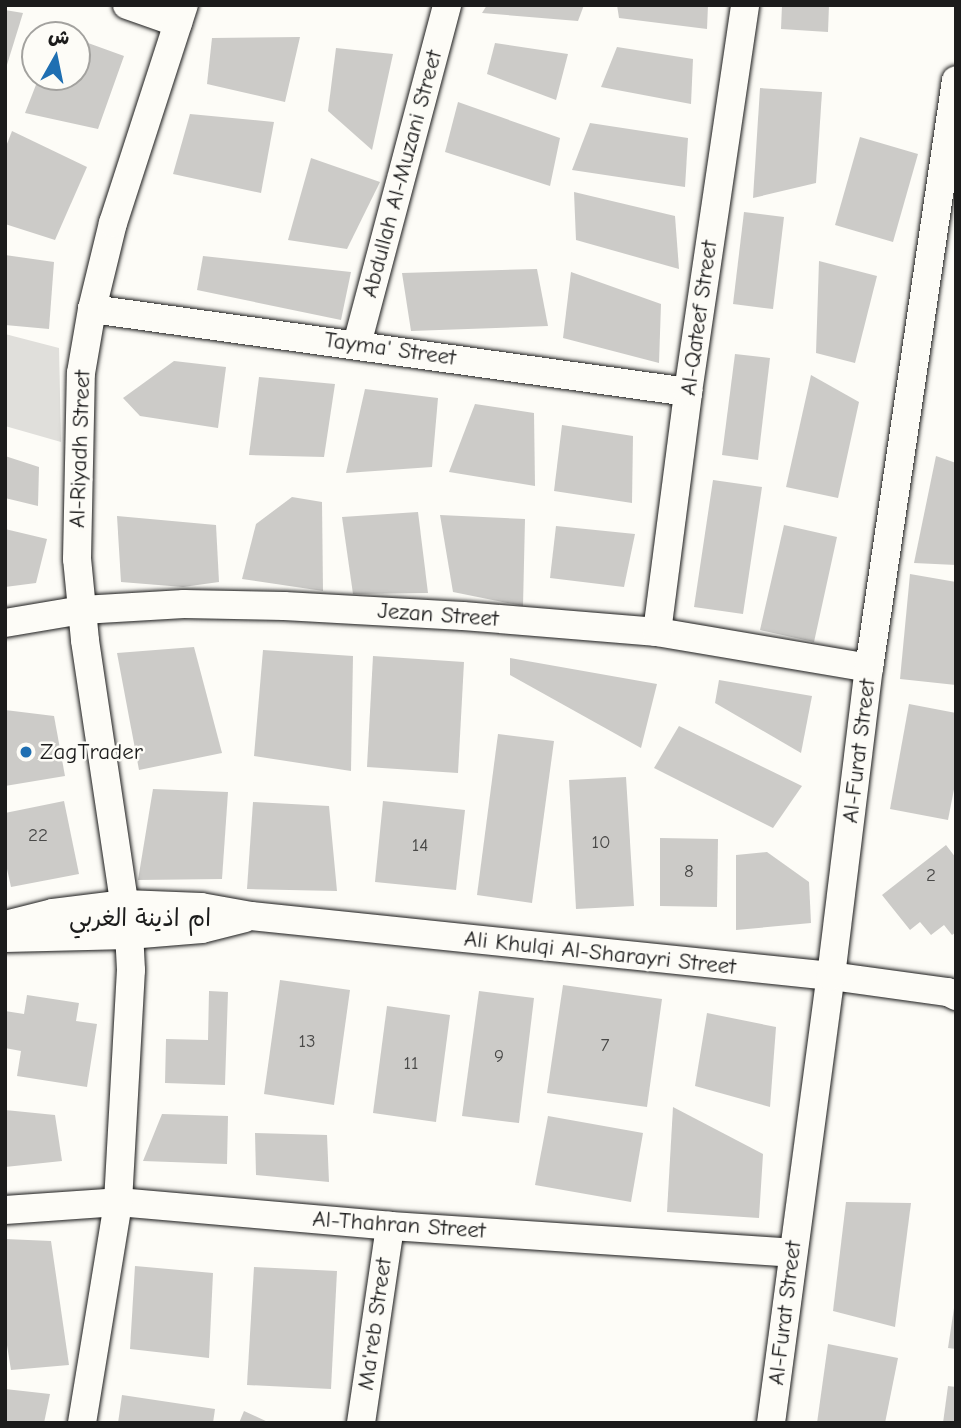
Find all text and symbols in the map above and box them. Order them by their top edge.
north arrow [21,21,91,91]
text: ش [47,25,71,50]
street label: Abdullah Al-Muzani Street [356,47,448,301]
street label: Al-Qateef Street [674,239,724,397]
street label: Tayma' Street [322,326,458,372]
street label: Al-Riyadh Street [63,369,97,529]
street label: Jezan Street [377,597,499,633]
street label: Al-Furat Street [836,677,882,825]
place label: ZagTrader [40,738,143,766]
marker: ZagTrader [18,744,34,760]
house number: 22 [28,825,48,847]
house number: 10 [591,832,611,854]
house number: 14 [412,835,428,857]
house number: 8 [684,861,694,883]
house number: 2 [926,865,936,887]
district label: ام اذينة الغربي [69,905,211,933]
street label: Ali Khulqi Al-Sharayri Street [463,925,737,981]
house number: 13 [298,1031,316,1053]
house number: 7 [601,1035,609,1057]
house number: 9 [494,1046,504,1068]
house number: 11 [403,1053,419,1075]
street label: Al-Thahran Street [312,1205,486,1245]
street label: Al-Furat Street [762,1239,808,1387]
street label: Ma'reb Street [352,1256,398,1392]

